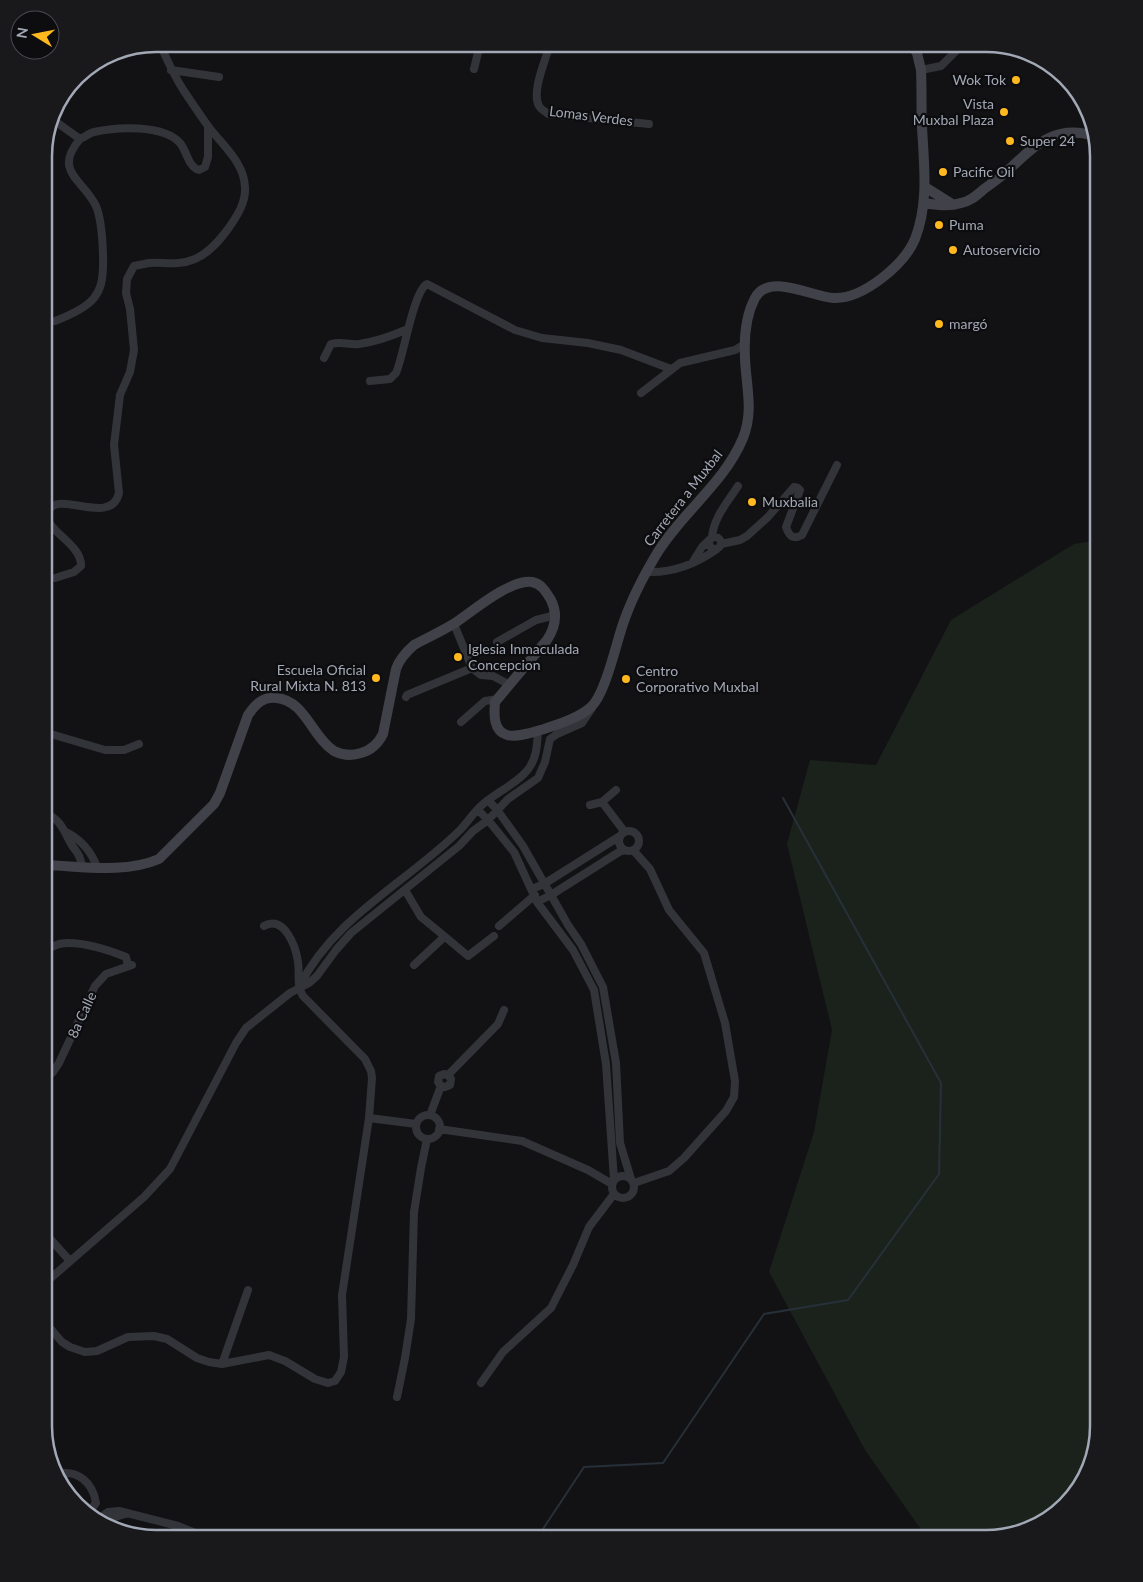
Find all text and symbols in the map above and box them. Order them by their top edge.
north arrow [10,10,60,60]
text: N [12,26,31,39]
place label: Wok Tok [952,71,1007,88]
marker: Wok Tok [1010,74,1022,86]
place label: Vista Muxbal Plaza [913,95,994,128]
street label: Lomas Verdes [548,102,634,129]
marker: Vista Muxbal Plaza [998,106,1010,118]
place label: Super 24 [1020,132,1075,149]
marker: Super 24 [1004,135,1016,147]
place label: Pacific Oil [953,163,1014,180]
marker: Pacific Oil [937,166,949,178]
place label: Puma [949,216,984,233]
marker: Puma [933,219,945,231]
place label: Autoservicio [963,241,1040,258]
marker: Autoservicio [947,244,959,256]
place label: margó [949,315,988,332]
marker: margó [933,318,945,330]
street label: Carretera a Muxbal [640,446,726,549]
place label: Muxbalia [762,493,818,510]
marker: Muxbalia [746,496,758,508]
place label: Iglesia Inmaculada Concepcion [468,640,579,673]
marker: Iglesia Inmaculada Concepcion [452,651,464,663]
place label: Escuela Oficial Rural Mixta N. 813 [250,661,366,694]
place label: Centro Corporativo Muxbal [636,662,759,695]
marker: Escuela Oficial Rural Mixta N. 813 [370,672,382,684]
marker: Centro Corporativo Muxbal [620,673,632,685]
street label: 8a Calle [63,989,100,1041]

